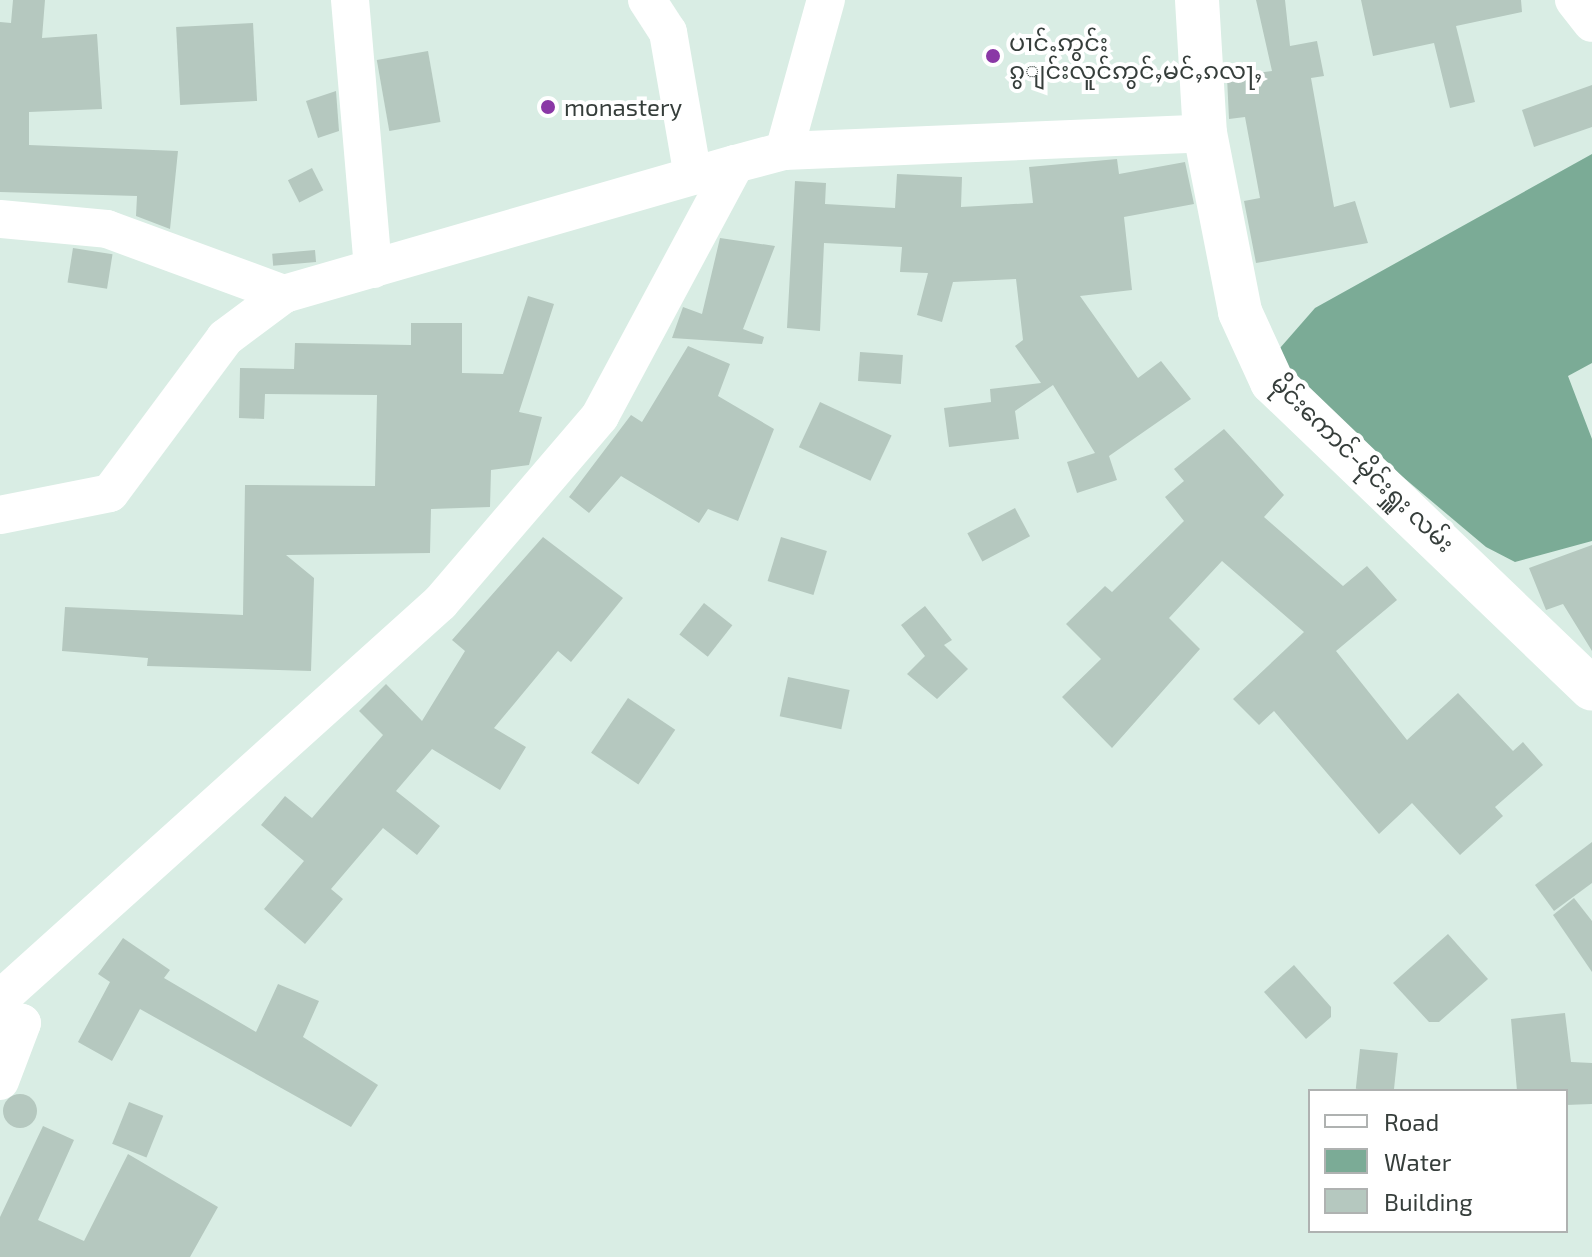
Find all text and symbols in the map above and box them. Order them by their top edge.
place label: ပၢင်ႇဢွင်ႈ ၵွျင်းလူင်ဢွင်ႇမင်ႇၵလႃႇ [1009,28,1262,84]
marker: ပၢင်ႇဢွင်ႈ ၵွျင်းလူင်ဢွင်ႇမင်ႇၵလႃႇ [984,47,1002,65]
place label: monastery [564,93,682,121]
marker: monastery [539,98,557,116]
street label: မိုင်းကောင်-မိုင်းရှူး လမ်း [1266,368,1460,558]
legend [1308,1089,1568,1233]
text: Road [1384,1107,1439,1136]
text: Water [1384,1147,1451,1176]
text: Building [1384,1187,1473,1216]

